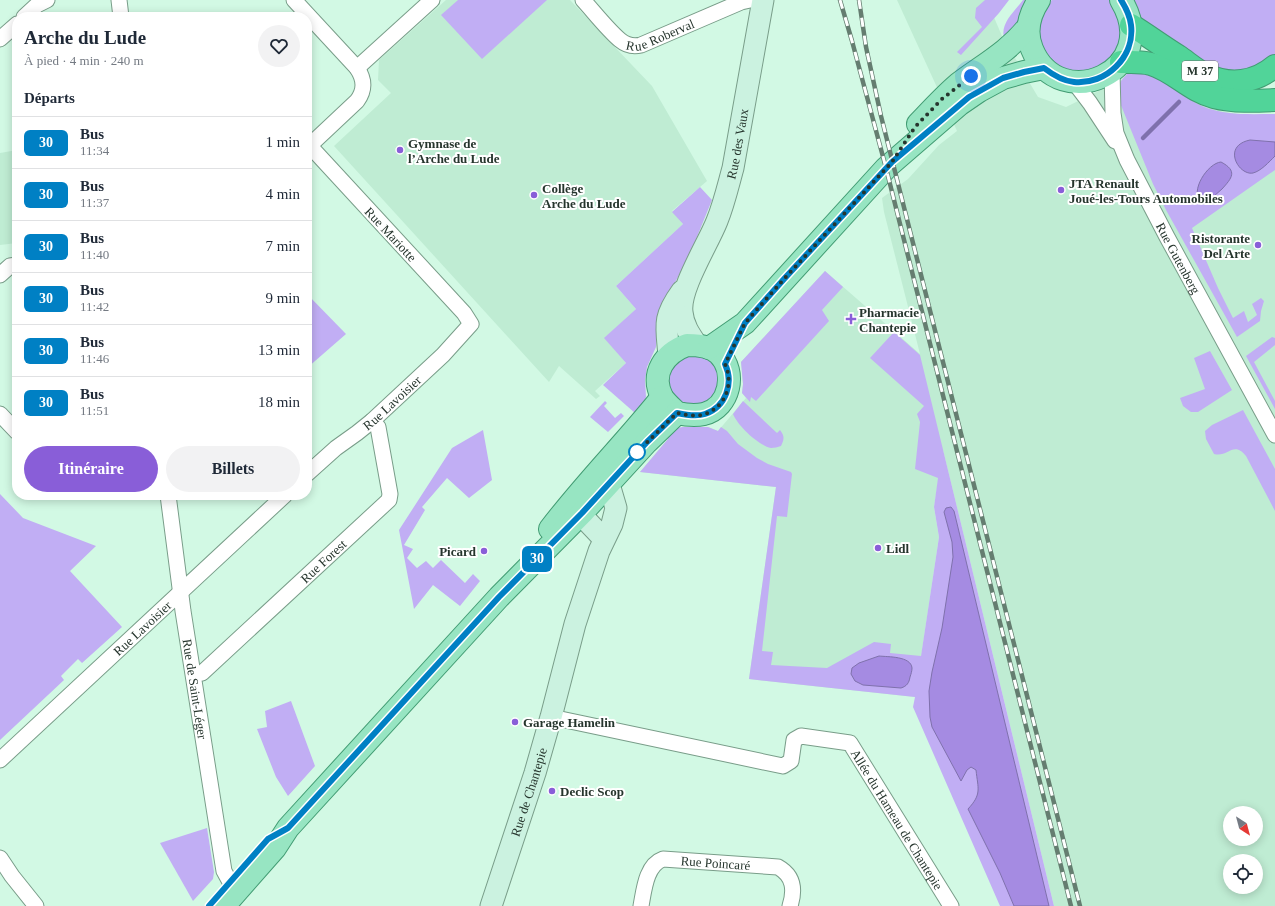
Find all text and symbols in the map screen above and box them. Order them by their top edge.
street label: Rue Roberval [625,16,697,54]
button: heart [258,25,300,67]
text: Arche du Lude [24,27,146,48]
text: À pied · 4 min · 240 m [24,53,144,68]
road number: M 37 [1182,61,1218,81]
your location [961,66,981,86]
text: Départs [24,90,75,106]
street label: Rue des Vaux [723,107,752,181]
text: Bus [80,126,104,142]
text: 1 min [265,134,300,150]
text: 30 [39,135,53,150]
place label: Gymnase de l’Arche du Lude [408,136,500,166]
text: 11:34 [80,143,109,158]
marker: Gymnase de l’Arche du Lude [395,145,405,155]
place label: JTA Renault Joué-les-Tours Automobiles [1069,176,1223,206]
text: Bus [80,178,104,194]
place label: Collège Arche du Lude [542,181,626,211]
marker: JTA Renault Joué-les-Tours Automobiles [1056,185,1066,195]
text: 4 min [265,186,300,202]
text: 30 [39,187,53,202]
marker: Collège Arche du Lude [529,190,539,200]
text: 11:37 [80,195,109,210]
street label: Rue Mariotte [362,204,420,265]
street label: Rue Gutenberg [1153,220,1204,297]
text: Bus [80,230,104,246]
place label: Ristorante Del Arte [1192,231,1250,261]
text: 7 min [265,238,300,254]
text: 30 [39,239,53,254]
marker: Ristorante Del Arte [1253,240,1263,250]
text: 11:40 [80,247,109,262]
text: Bus [80,282,104,298]
text: 9 min [265,290,300,306]
text: 30 [39,291,53,306]
text: 11:42 [80,299,109,314]
place label: Pharmacie Chantepie [859,305,919,335]
marker: Pharmacie Chantepie [846,314,856,324]
text: Bus [80,334,104,350]
text: 13 min [258,342,300,358]
text: 30 [39,343,53,358]
text: 11:46 [80,351,109,366]
street label: Rue Lavoisier [360,372,425,433]
text: Bus [80,386,104,402]
text: 18 min [258,394,300,410]
text: 30 [39,395,53,410]
text: 11:51 [80,403,109,418]
unlabelled marker [628,443,646,461]
button: Itinéraire [24,446,158,492]
button: Billets [166,446,300,492]
street label: Rue Forest [297,536,350,586]
place label: Lidl [886,541,910,556]
marker: Lidl [873,543,883,553]
place label: Picard [439,544,477,559]
marker: Picard [479,546,489,556]
line badge: 30 [519,546,555,572]
text: 30 [530,551,544,566]
street label: Rue Lavoisier [110,597,175,659]
street label: Rue de Saint-Léger [180,638,210,741]
place label: Garage Hamelin [523,715,616,730]
marker: Garage Hamelin [510,717,520,727]
street label: Rue de Chantepie [508,746,550,838]
street label: Allée du Hameau de Chantepie [848,746,946,893]
place label: Declic Scop [560,784,624,799]
marker: Declic Scop [547,786,557,796]
north arrow [1223,806,1263,846]
map controls [1223,806,1263,894]
street label: Rue Poincaré [680,853,751,873]
button: locate [1223,854,1263,894]

